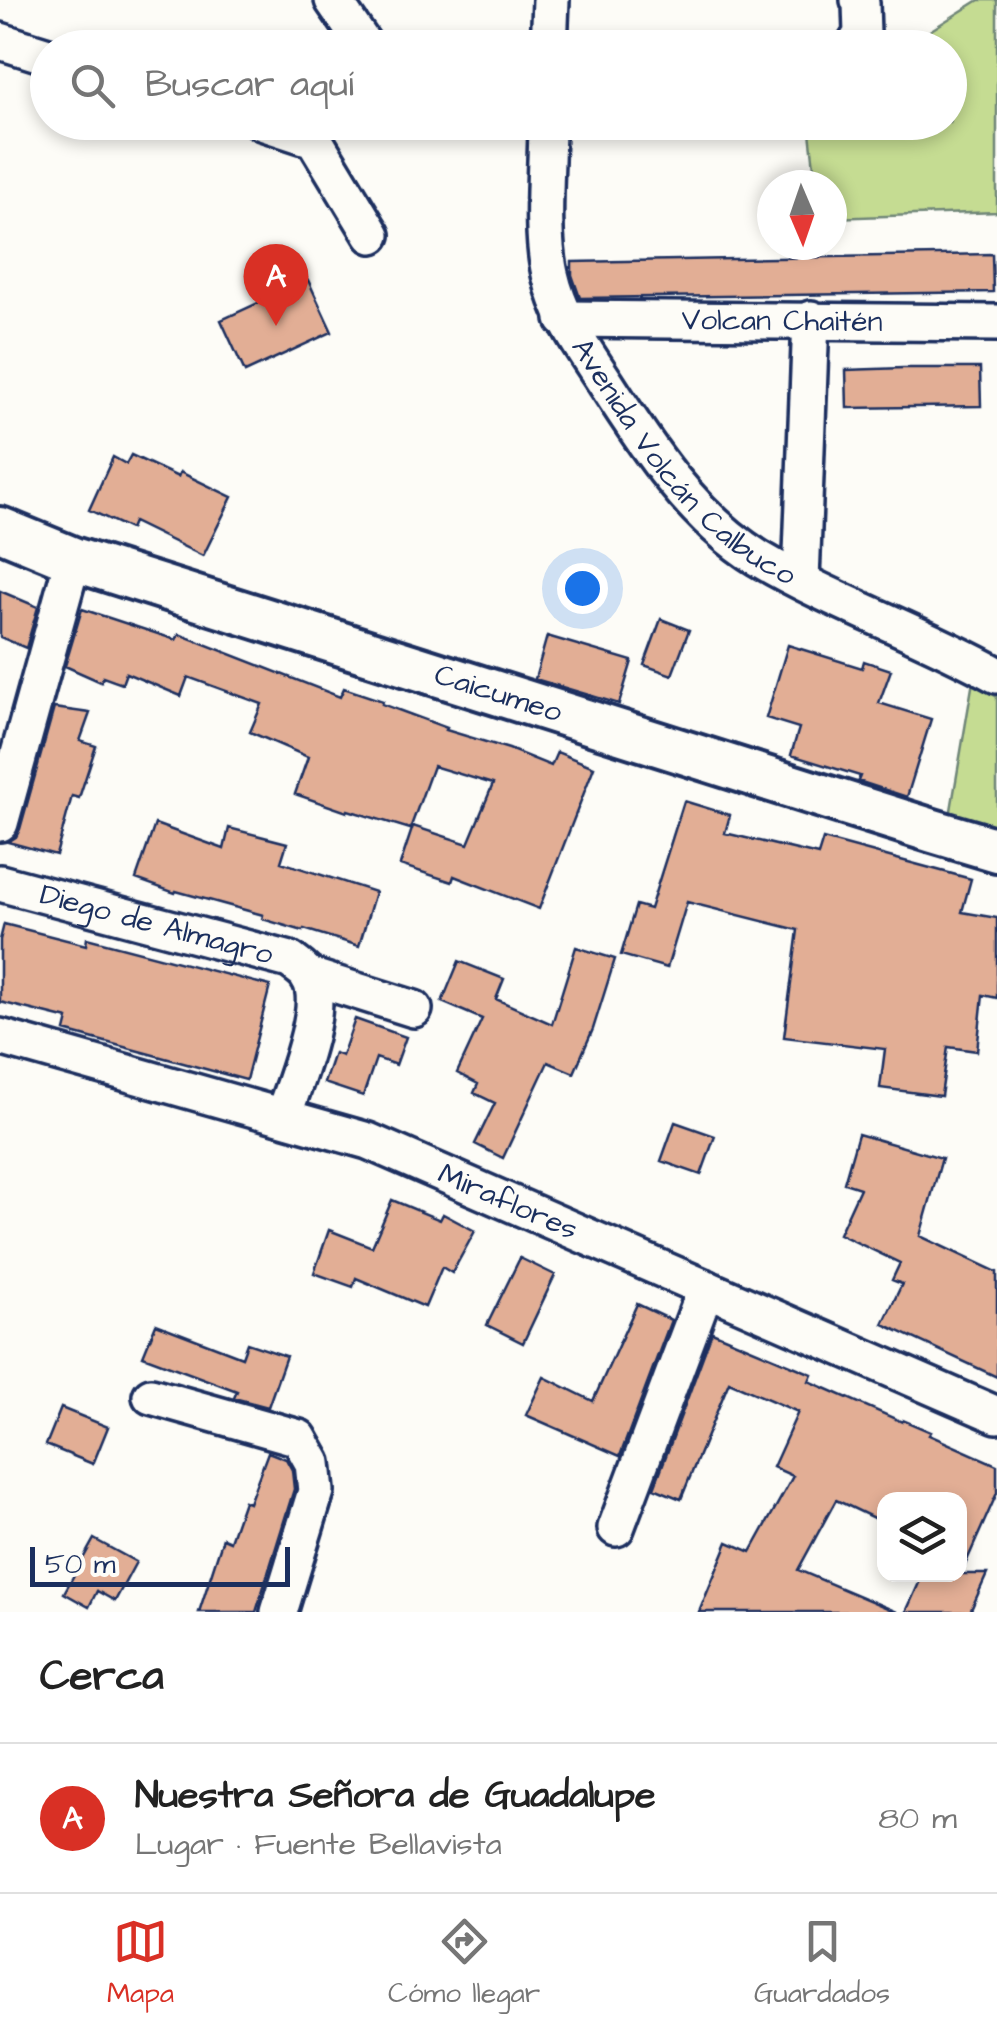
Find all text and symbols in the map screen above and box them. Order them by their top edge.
search box [30,30,967,140]
icon: search [65,58,120,113]
text: Buscar aquí [145,59,354,111]
north arrow [757,170,847,260]
pin: A [244,244,308,326]
street label: Volcan Chaitén [681,299,883,343]
street label: Avenida Volcán Calbuco [561,330,803,596]
your location [557,563,608,614]
street label: Caicumeo [429,654,568,733]
street label: Diego de Almagro [35,874,278,976]
street label: Miraflores [431,1153,584,1251]
map controls [877,1492,967,1582]
button: layers [877,1492,967,1582]
scale bar [30,1542,290,1586]
text: 50 m [45,1545,116,1584]
text: Cerca [40,1648,164,1706]
text: Nuestra Señora de Guadalupe [135,1770,656,1822]
text: A [62,1796,83,1841]
text: 80 m [878,1796,957,1841]
text: Lugar · Fuente Bellavista [135,1822,502,1867]
tab: Mapa [107,1914,174,2013]
tab: Cómo llegar [388,1914,540,2013]
tab: Guardados [754,1914,890,2013]

